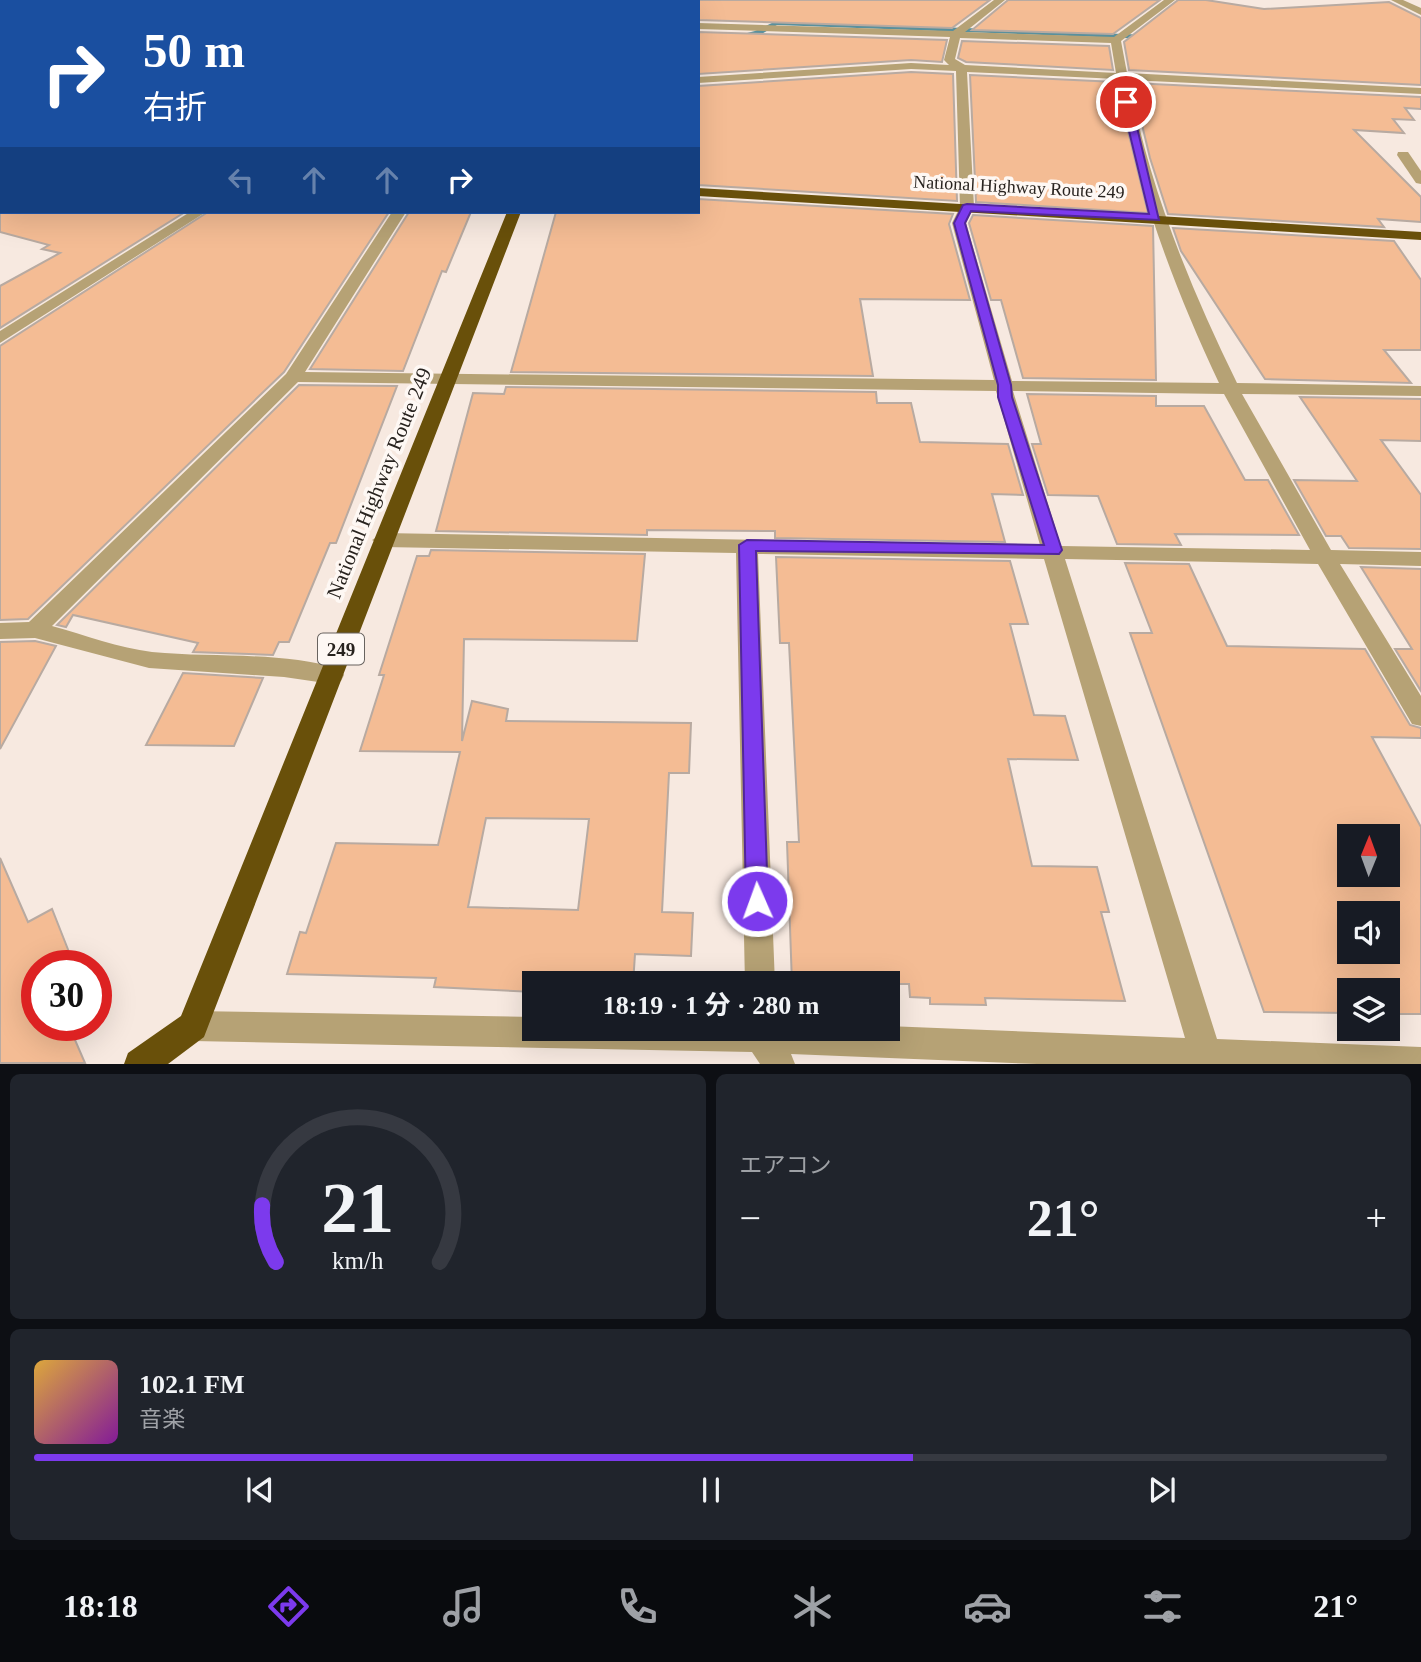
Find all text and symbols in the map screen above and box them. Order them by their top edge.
text: 50 m [143,23,245,78]
icon: right [28,28,119,119]
pin [1096,72,1156,132]
icon: arrive [1107,83,1145,121]
text: 右折 [143,89,207,125]
icon: left [222,161,260,199]
icon: ahead [295,161,333,199]
icon: ahead [368,161,406,199]
icon: right [441,161,479,199]
street label: National Highway Route 249 [913,171,1125,203]
street label: National Highway Route 249 [322,364,436,602]
road number: 249 [318,634,364,664]
north arrow [1337,824,1400,887]
map controls [1337,824,1400,1041]
position arrow [720,864,794,938]
button: sound [1337,901,1400,964]
speed limit sign: 30 [21,950,112,1041]
button: layers [1337,978,1400,1041]
text: 18:19 · 1 分 · 280 m [603,991,819,1020]
text: エアコン [740,1153,832,1178]
text: 21 [321,1168,394,1249]
text: 21° [1027,1190,1100,1247]
text: − [740,1197,761,1239]
text: + [1366,1197,1387,1239]
text: km/h [332,1247,384,1274]
text: 102.1 FM [139,1370,244,1399]
text: 音楽 [139,1407,185,1432]
icon: previous [241,1471,279,1509]
icon: pause [692,1471,730,1509]
icon: next [1143,1471,1181,1509]
icon: directions [264,1582,313,1631]
icon: music [439,1582,488,1631]
icon: phone [613,1582,662,1631]
icon: climate [788,1582,837,1631]
icon: car [963,1582,1012,1631]
icon: filters [1138,1582,1187,1631]
text: 18:18 [63,1588,138,1624]
text: 21° [1313,1588,1358,1624]

